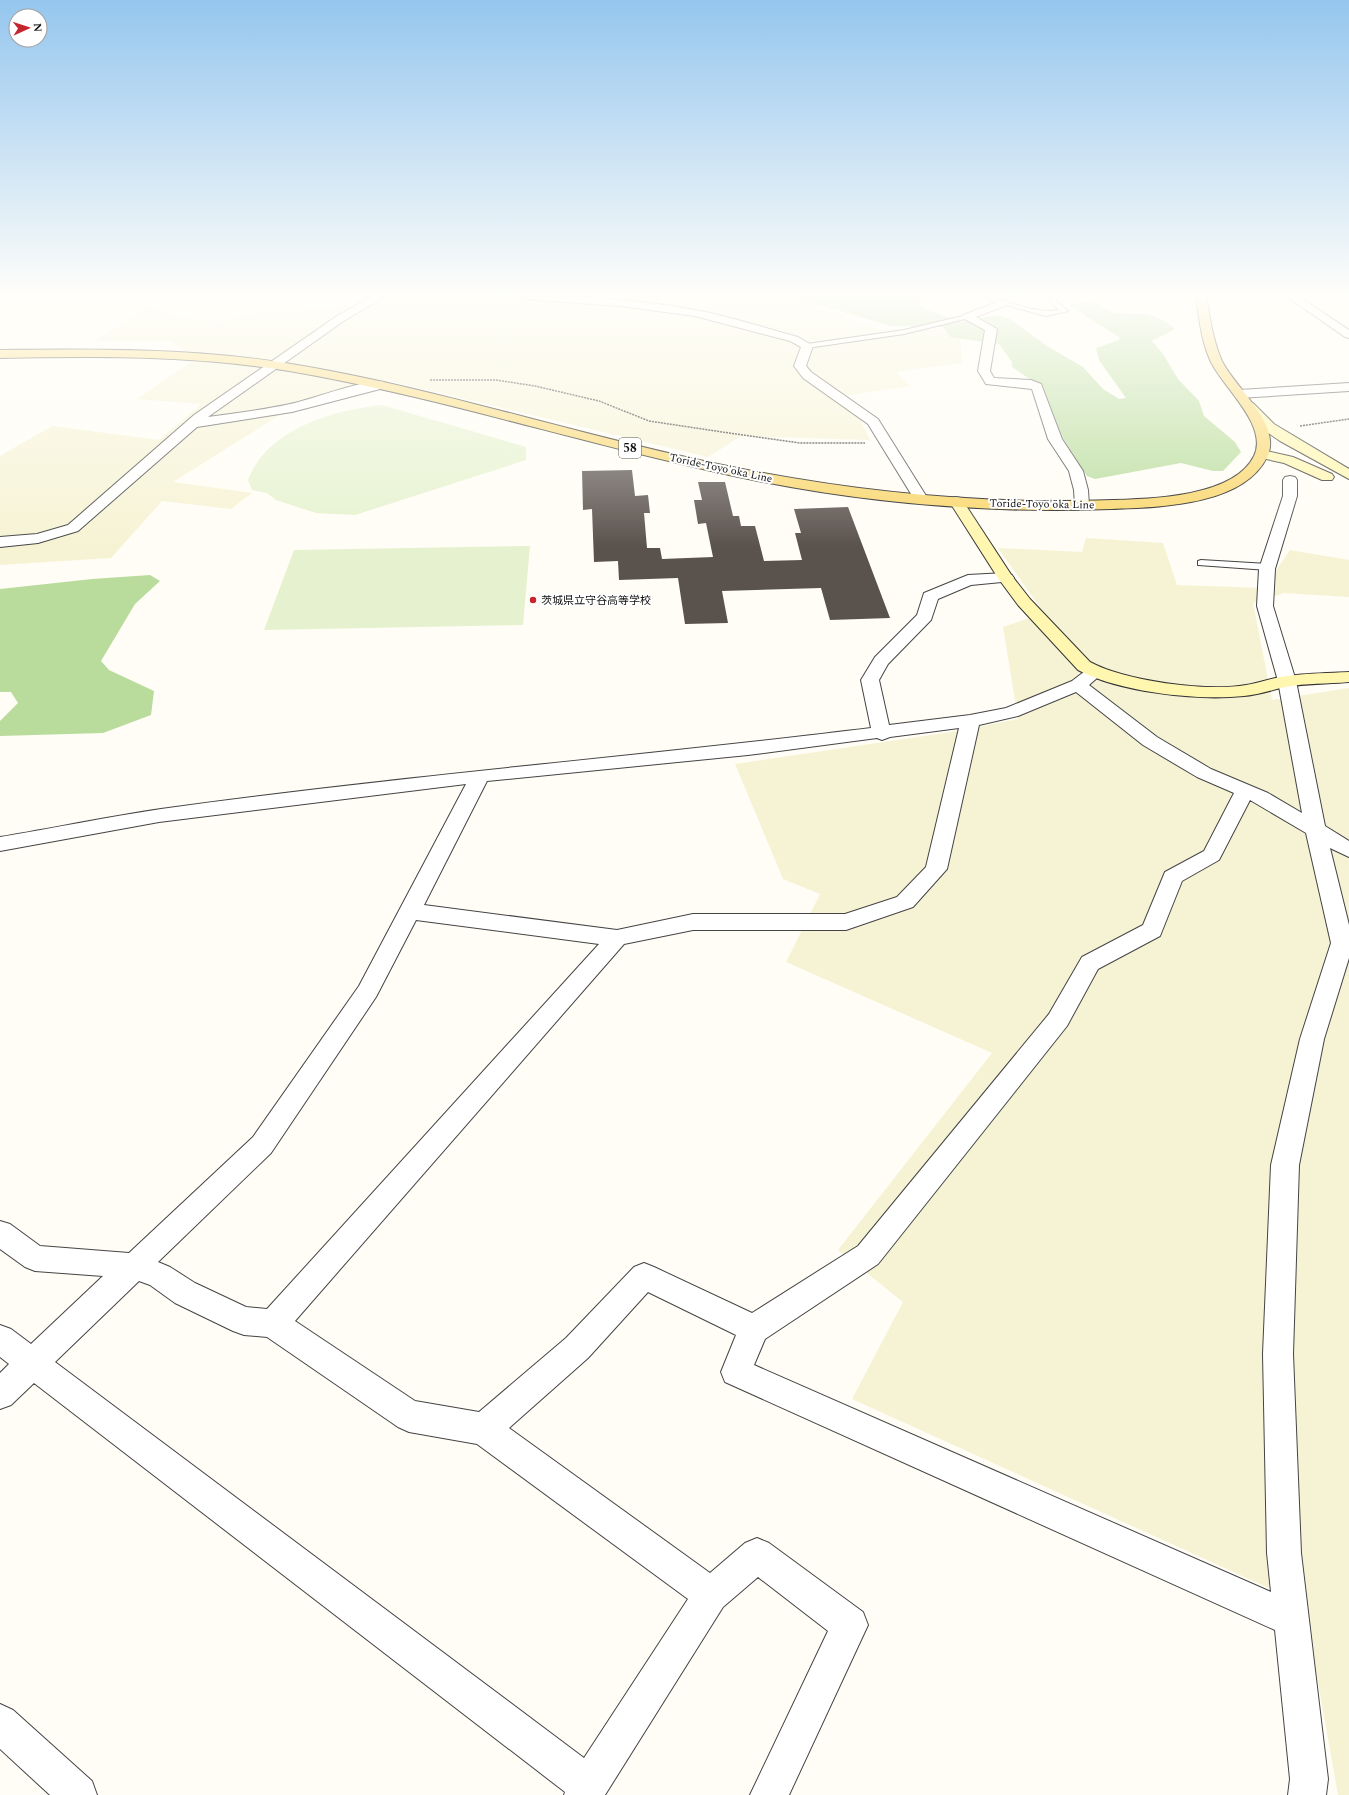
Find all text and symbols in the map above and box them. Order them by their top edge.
north arrow [8,8,48,48]
text: N [29,23,46,32]
road number: 58 [619,438,641,458]
street label: Toride-Toyo'oka Line [668,449,774,487]
street label: Toride-Toyo'oka Line [989,495,1095,513]
place label: 茨城県立守谷高等学校 [541,592,651,609]
marker: 茨城県立守谷高等学校 [528,595,538,605]

